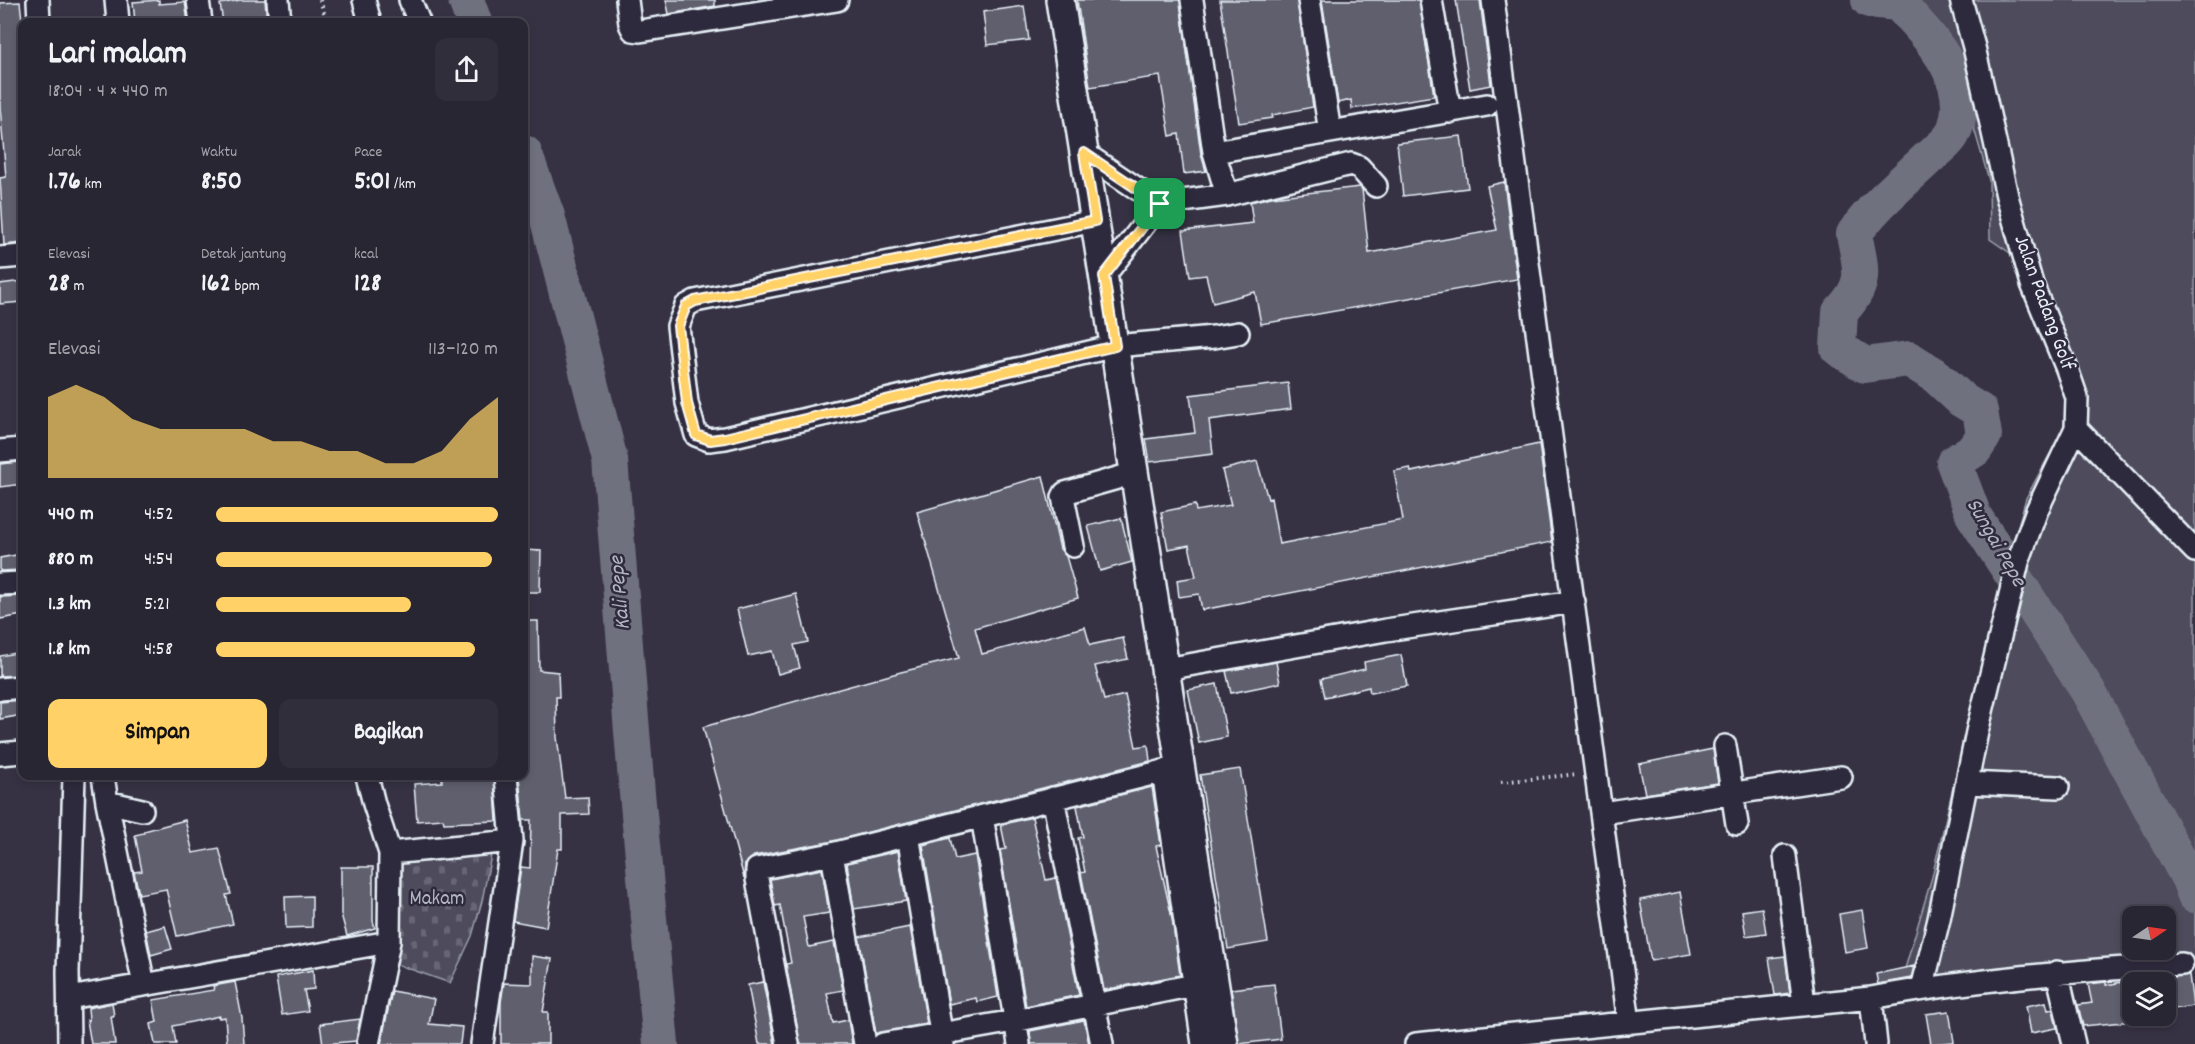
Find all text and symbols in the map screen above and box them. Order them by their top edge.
text: Lari malam [48,32,187,79]
button: share [435,38,498,101]
text: 18:04 · 4 × 440 m [48,78,168,106]
text: Jarak [48,141,81,164]
text: Waktu [201,141,237,164]
text: Pace [354,141,382,164]
text: 1.76 [48,164,81,201]
text: 8:50 [201,164,242,201]
text: 5:01 [354,164,390,201]
text: km [81,173,102,196]
text: /km [390,173,416,196]
pin [1134,178,1185,229]
icon: arrive [1143,187,1176,220]
street label: Jalan Padang Golf [2005,231,2082,375]
text: Elevasi [48,243,90,266]
text: Detak jantung [201,243,286,266]
text: kcal [354,243,378,266]
text: 28 [48,266,70,303]
text: 162 [201,266,231,303]
text: 128 [354,266,381,303]
text: m [70,275,84,298]
text: bpm [231,275,260,298]
text: Elevasi [48,336,100,364]
text: 113–120 m [428,336,498,364]
water label: Sungai Pepe [1957,493,2034,594]
text: 440 m [48,501,94,529]
text: 4:52 [144,501,174,529]
text: 880 m [48,546,93,574]
text: 4:54 [144,546,173,574]
water label: Kali Pepe [602,553,640,631]
text: 1.3 km [48,591,91,619]
text: 5:21 [144,591,170,619]
text: 1.8 km [48,636,90,664]
text: 4:58 [144,636,173,664]
button: Simpan [48,699,267,768]
button: Bagikan [279,699,498,768]
park label: Makam [409,885,465,915]
north arrow [2122,906,2176,960]
map controls [2122,906,2176,1026]
button: layers [2122,972,2176,1026]

